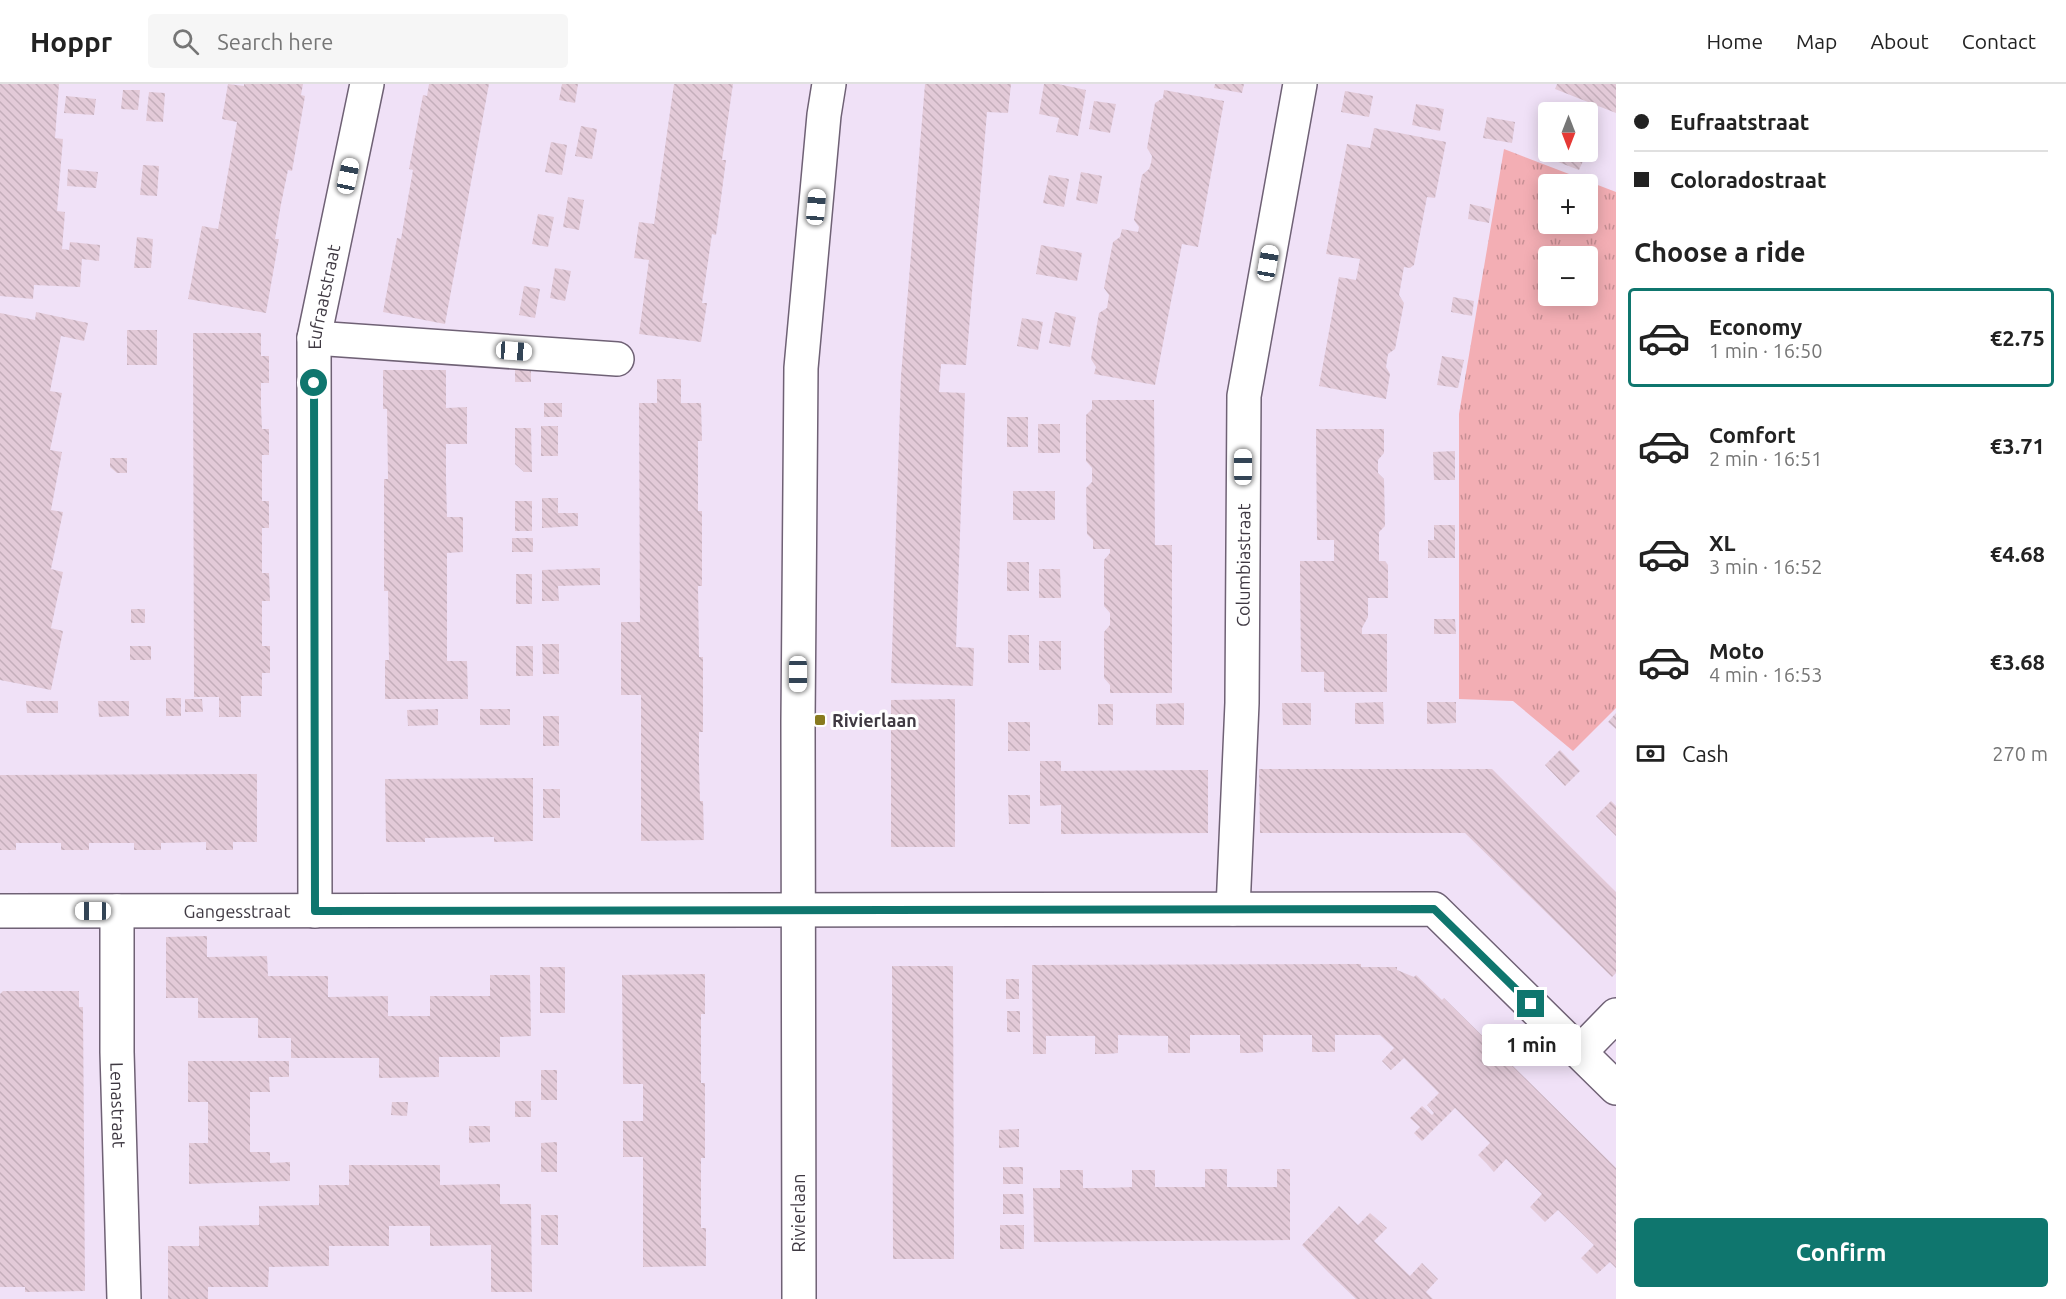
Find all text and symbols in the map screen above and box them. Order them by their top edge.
search box [148,14,568,68]
icon: search [169,25,202,58]
text: Hoppr [30,26,112,57]
text: Search here [217,29,334,54]
text: Home [1706,29,1763,53]
text: Map [1796,29,1837,53]
text: About [1870,29,1929,53]
text: Contact [1962,29,2036,53]
north arrow [1538,102,1598,162]
map controls [1538,102,1598,306]
text: Eufraatstraat [1670,109,1809,134]
car [335,157,361,195]
text: Coloradostraat [1670,167,1826,192]
button: + [1538,174,1598,234]
car [805,188,827,226]
text: Choose a ride [1634,237,1806,267]
street label: Eufraatstraat [304,243,343,349]
car [1256,244,1280,282]
button: − [1538,246,1598,306]
icon: car [1637,311,1691,365]
text: Economy [1709,314,1802,339]
text: €2.75 [1990,325,2045,350]
text: 1 min · 16:50 [1709,339,1823,362]
car [495,341,533,361]
route start [300,369,327,396]
icon: car [1637,419,1691,473]
text: Comfort [1709,422,1796,447]
text: €3.71 [1990,433,2045,458]
text: 2 min · 16:51 [1709,447,1823,470]
car [1234,449,1252,485]
street label: Columbiastraat [1232,503,1253,627]
icon: car [1637,527,1691,581]
text: XL [1709,530,1736,555]
text: €4.68 [1990,541,2045,566]
text: 3 min · 16:52 [1709,555,1823,578]
icon: car [1637,635,1691,689]
text: Moto [1709,638,1764,663]
text: €3.68 [1990,649,2045,674]
car [789,656,807,692]
text: 4 min · 16:53 [1709,663,1823,686]
place label: Rivierlaan [832,710,917,730]
marker: Rivierlaan [813,713,827,727]
icon: cash [1634,737,1667,770]
text: Cash [1682,741,1729,766]
text: 270 m [1992,742,2048,765]
street label: Gangesstraat [184,901,290,921]
car [75,902,111,920]
route end [1517,990,1544,1017]
callout: 1 min [1482,1025,1580,1067]
text: 1 min [1506,1033,1557,1056]
street label: Lenastraat [107,1062,130,1148]
street label: Rivierlaan [788,1173,808,1253]
button: Confirm [1634,1218,2048,1287]

